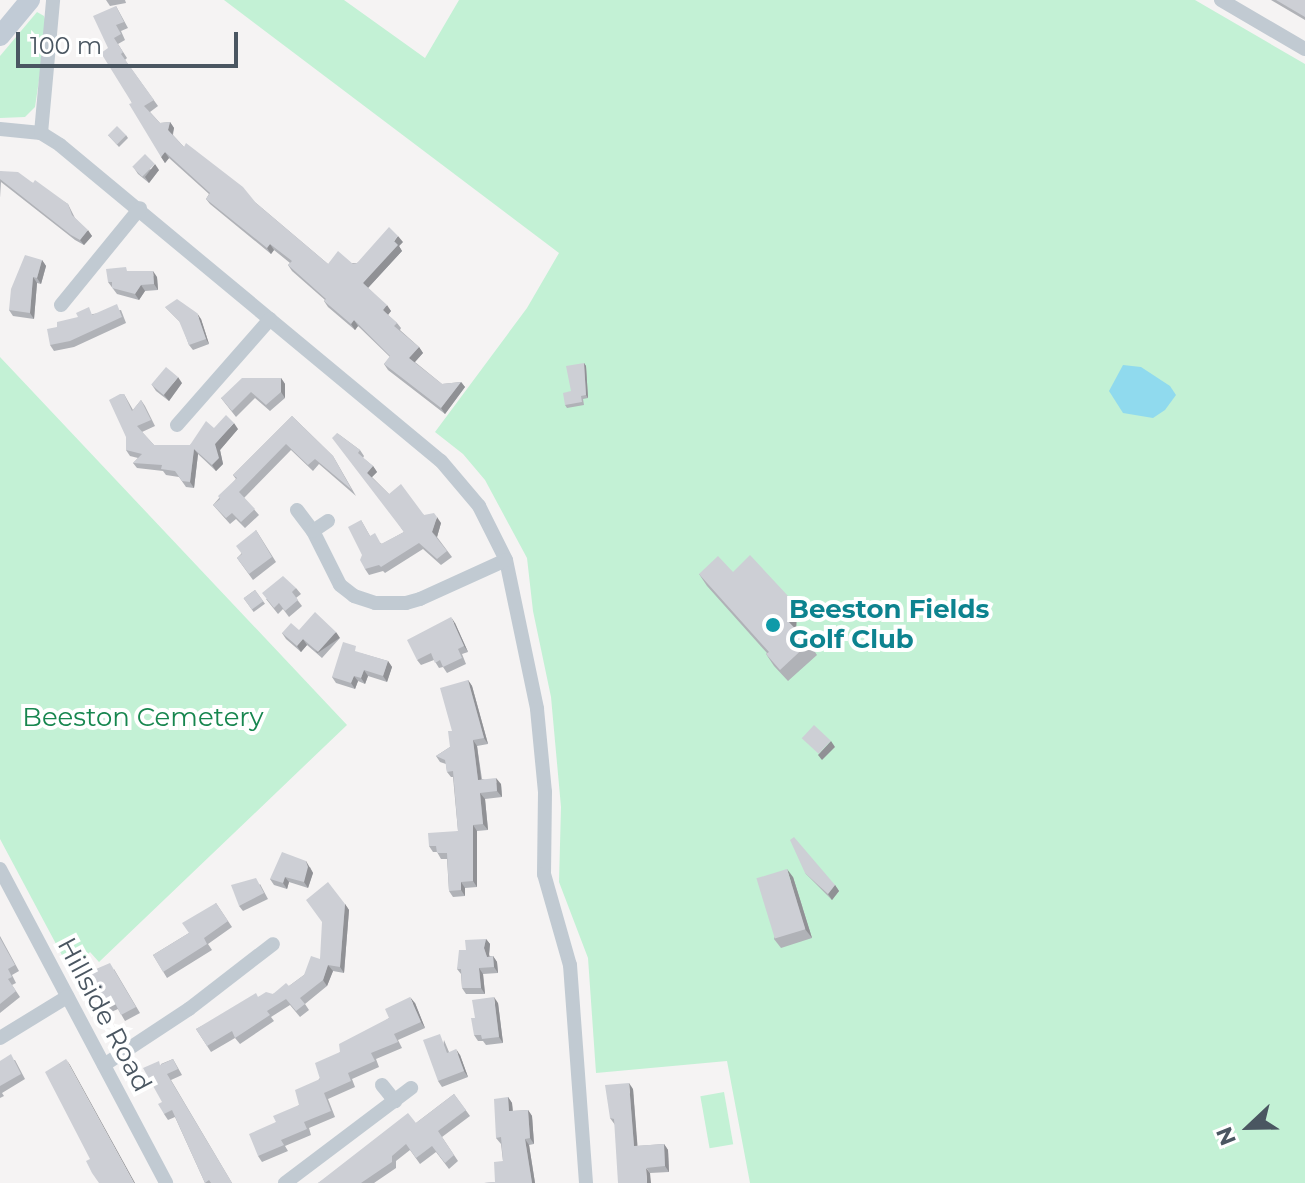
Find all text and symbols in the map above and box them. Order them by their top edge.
scale bar [20,16,242,66]
text: 100 m [30,31,102,60]
place label: Beeston Fields Golf Club [789,594,989,656]
marker: Beeston Fields Golf Club [764,616,782,634]
park label: Beeston Cemetery [22,702,264,734]
street label: Hillside Road [50,933,158,1097]
north arrow [1209,1087,1289,1167]
text: N [1210,1123,1242,1149]

